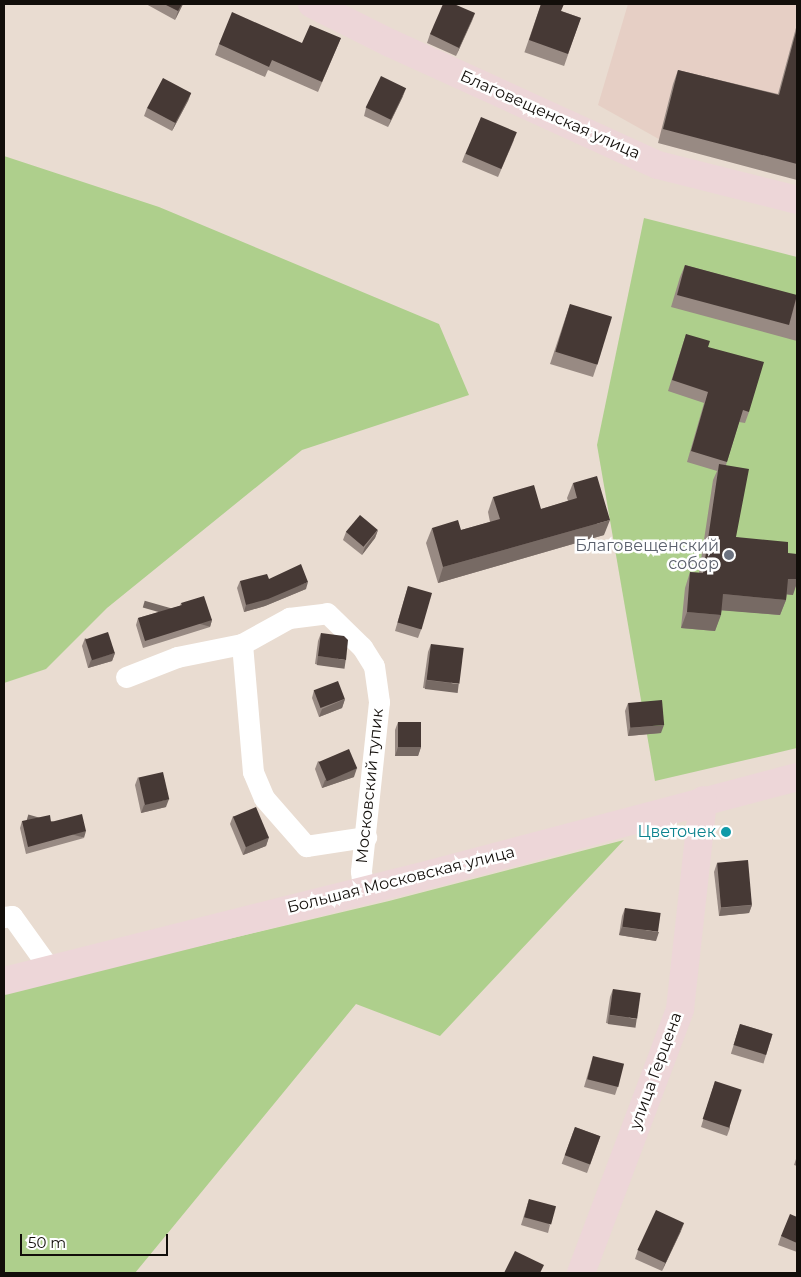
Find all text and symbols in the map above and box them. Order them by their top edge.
street label: Благовещенская улица [457,67,643,163]
place label: Благовещенский собор [575,536,719,574]
marker: Благовещенский собор [723,549,735,561]
street label: Московский тупик [352,708,388,864]
place label: Цветочек [637,822,716,842]
marker: Цветочек [720,826,732,838]
street label: Большая Московская улица [285,842,517,918]
street label: улица Герцена [626,1010,686,1132]
scale bar [22,1224,170,1256]
text: 50 m [28,1233,66,1252]

